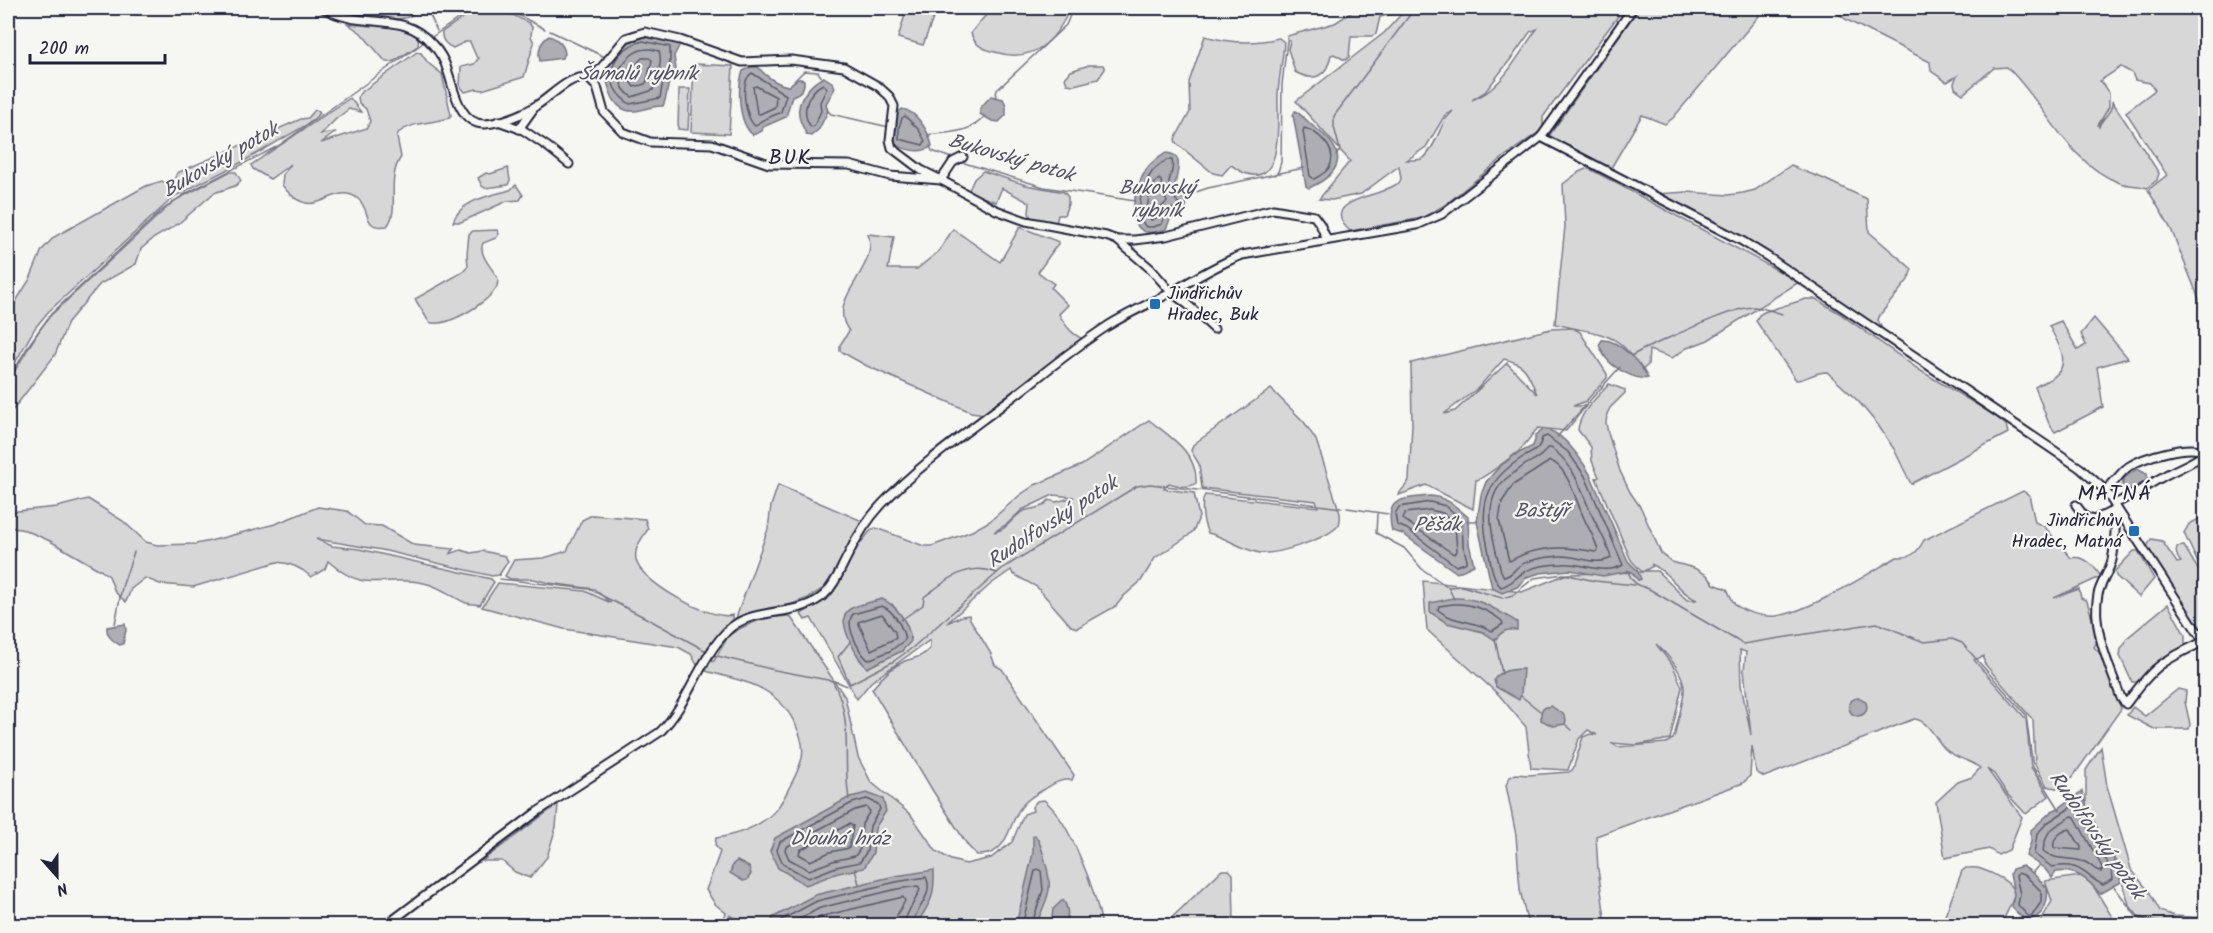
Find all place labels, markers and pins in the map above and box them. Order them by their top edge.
place label: Jindřichův Hradec, Buk [1167,280,1259,330]
marker: Jindřichův Hradec, Buk [1148,297,1162,311]
place label: Jindřichův Hradec, Matná [2011,507,2123,557]
marker: Jindřichův Hradec, Matná [2127,524,2141,538]

